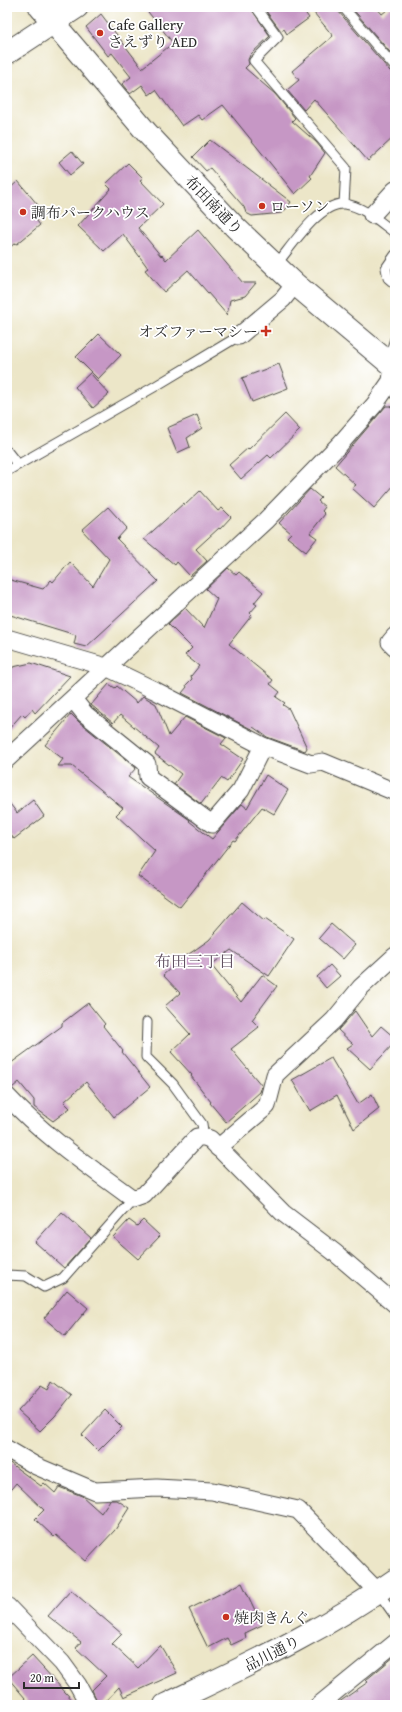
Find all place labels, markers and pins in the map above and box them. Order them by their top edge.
place label: Cafe Gallery さえずり AED [108,14,197,52]
marker: Cafe Gallery さえずり AED [95,28,105,38]
place label: ローソン [270,196,329,217]
marker: ローソン [257,201,267,211]
place label: 調布パークハウス [31,202,150,223]
marker: 調布パークハウス [18,207,28,217]
place label: オズファーマシー [138,321,258,342]
marker: オズファーマシー [261,326,271,336]
place label: 焼肉きんぐ [234,1607,309,1628]
marker: 焼肉きんぐ [221,1612,231,1622]

